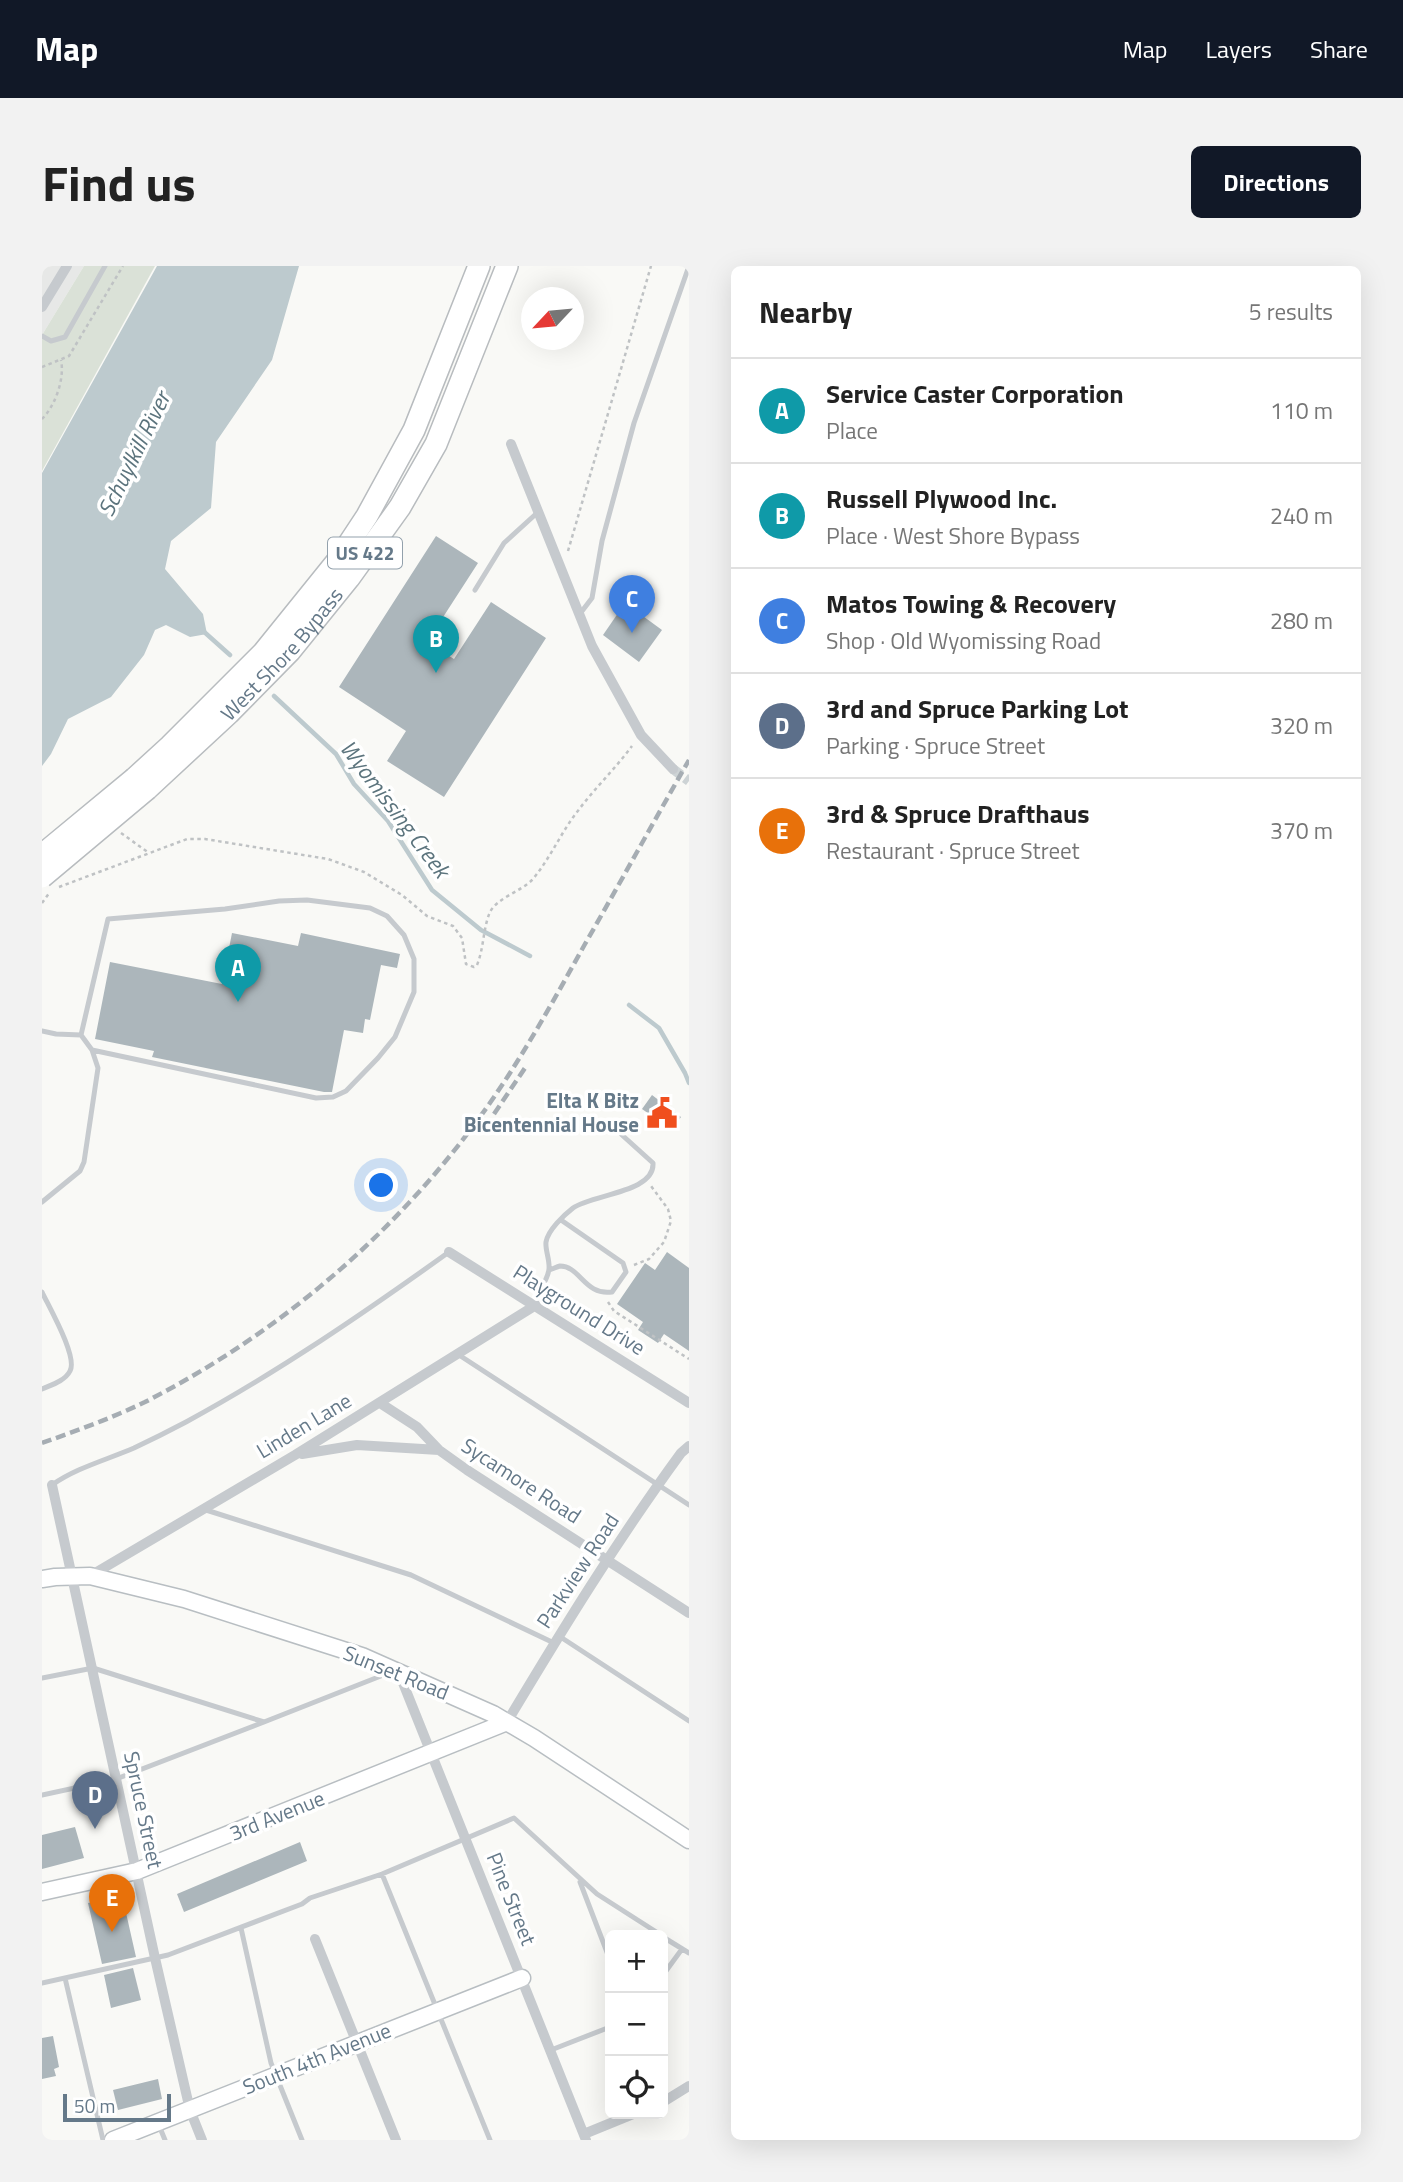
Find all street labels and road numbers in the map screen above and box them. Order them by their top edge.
road number: US 422 [328,538,402,568]
street label: West Shore Bypass [213,580,350,728]
street label: Playground Drive [507,1256,652,1363]
street label: Linden Lane [250,1384,357,1466]
street label: Sycamore Road [455,1429,588,1531]
street label: Parkview Road [528,1507,626,1634]
street label: Sunset Road [339,1636,454,1708]
street label: Spruce Street [116,1748,172,1872]
street label: 3rd Avenue [224,1781,329,1849]
street label: Pine Street [479,1847,545,1950]
street label: South 4th Avenue [238,2014,396,2102]

